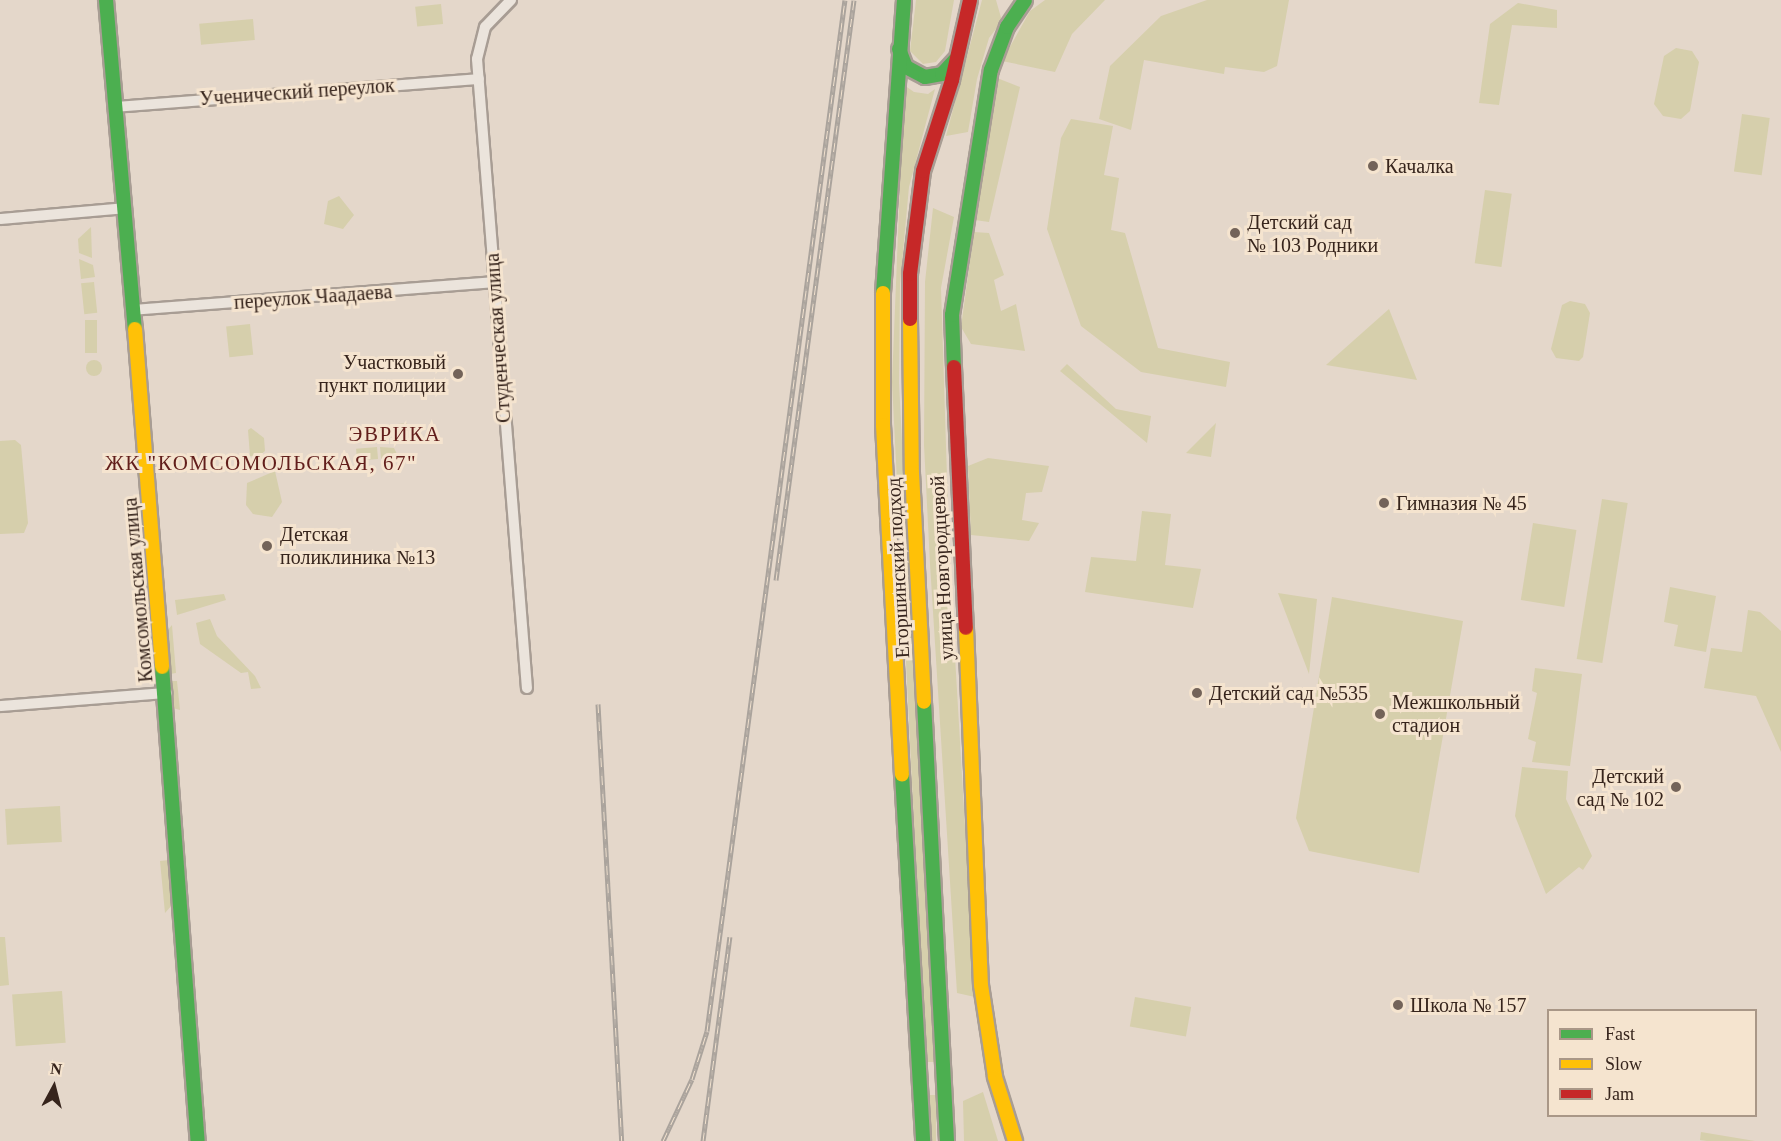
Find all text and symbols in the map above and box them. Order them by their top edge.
street label: Ученический переулок [199,73,395,111]
place label: Качалка [1385,154,1454,178]
marker: Качалка [1366,159,1380,173]
place label: Детский сад № 103 Родники [1247,210,1378,257]
marker: Детский сад № 103 Родники [1228,226,1242,240]
street label: Студенческая улица [480,252,516,424]
street label: переулок Чаадаева [233,280,393,314]
place label: Участковый пункт полиции [318,350,446,397]
marker: Участковый пункт полиции [451,367,465,381]
district label: ЭВРИКА [349,421,441,447]
district label: ЖК "КОМСОМОЛЬСКАЯ, 67" [105,450,417,476]
street label: улица Новгородцевой [925,475,959,661]
street label: Егоршинский подход [881,477,915,659]
place label: Гимназия № 45 [1396,491,1527,515]
marker: Гимназия № 45 [1377,496,1391,510]
street label: Комсомольская улица [118,497,158,683]
place label: Детская поликлиника №13 [280,522,435,569]
marker: Детская поликлиника №13 [258,537,276,555]
place label: Детский сад №535 [1209,681,1368,705]
marker: Детский сад №535 [1190,686,1204,700]
place label: Межшкольный стадион [1392,690,1520,737]
marker: Межшкольный стадион [1373,707,1387,721]
place label: Детский сад № 102 [1577,764,1664,811]
marker: Детский сад № 102 [1669,780,1683,794]
place label: Школа № 157 [1410,993,1527,1017]
marker: Школа № 157 [1391,998,1405,1012]
legend [1547,1009,1757,1117]
text: Fast [1605,1024,1635,1044]
text: Slow [1605,1054,1642,1074]
north arrow [24,1057,84,1117]
text: N [49,1059,63,1078]
text: Jam [1605,1084,1634,1104]

